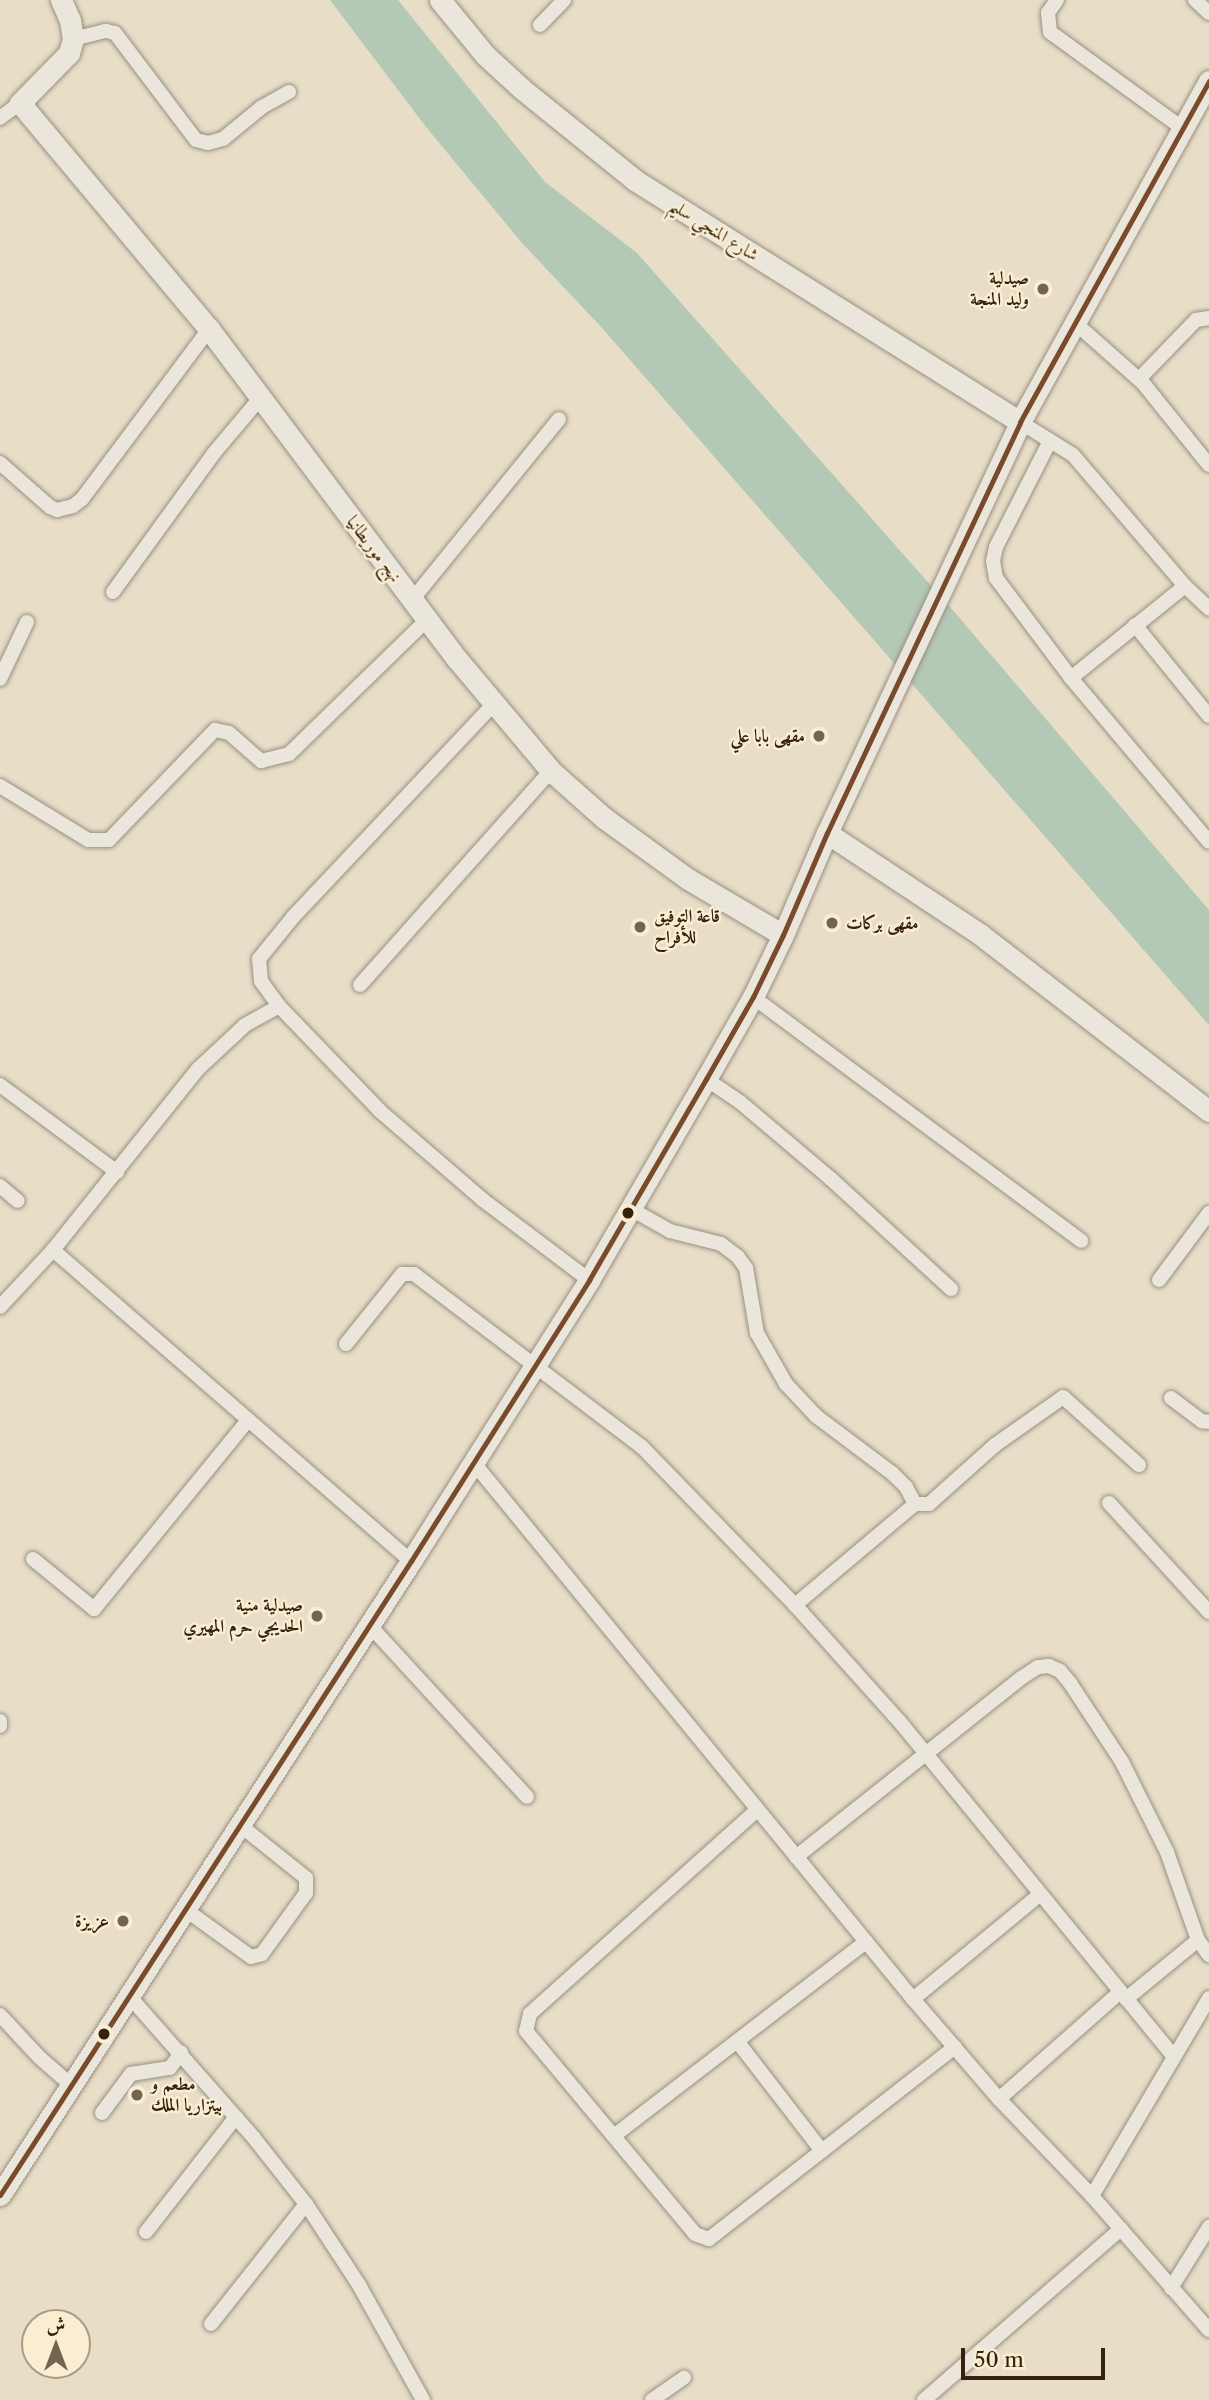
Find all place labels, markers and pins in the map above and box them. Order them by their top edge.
place label: صيدلية وليد المنجة [970,268,1029,310]
marker: صيدلية وليد المنجة [1035,281,1051,297]
place label: مقهى بابا علي [731,725,805,747]
marker: مقهى بابا علي [811,728,827,744]
place label: قاعة التوفيق للأفراح [654,906,720,948]
place label: مقهى بركات [846,912,919,934]
marker: مقهى بركات [824,915,840,931]
marker: قاعة التوفيق للأفراح [632,919,648,935]
unlabelled marker [621,1206,635,1220]
place label: صيدلية منية الحديجي حرم المهيري [183,1595,303,1638]
marker: صيدلية منية الحديجي حرم المهيري [309,1608,325,1624]
place label: عزيزة [75,1910,109,1932]
marker: عزيزة [115,1913,131,1929]
unlabelled marker [97,2027,111,2041]
place label: مطعم و بيتزاريا الملك [151,2074,222,2116]
marker: مطعم و بيتزاريا الملك [129,2087,145,2103]

